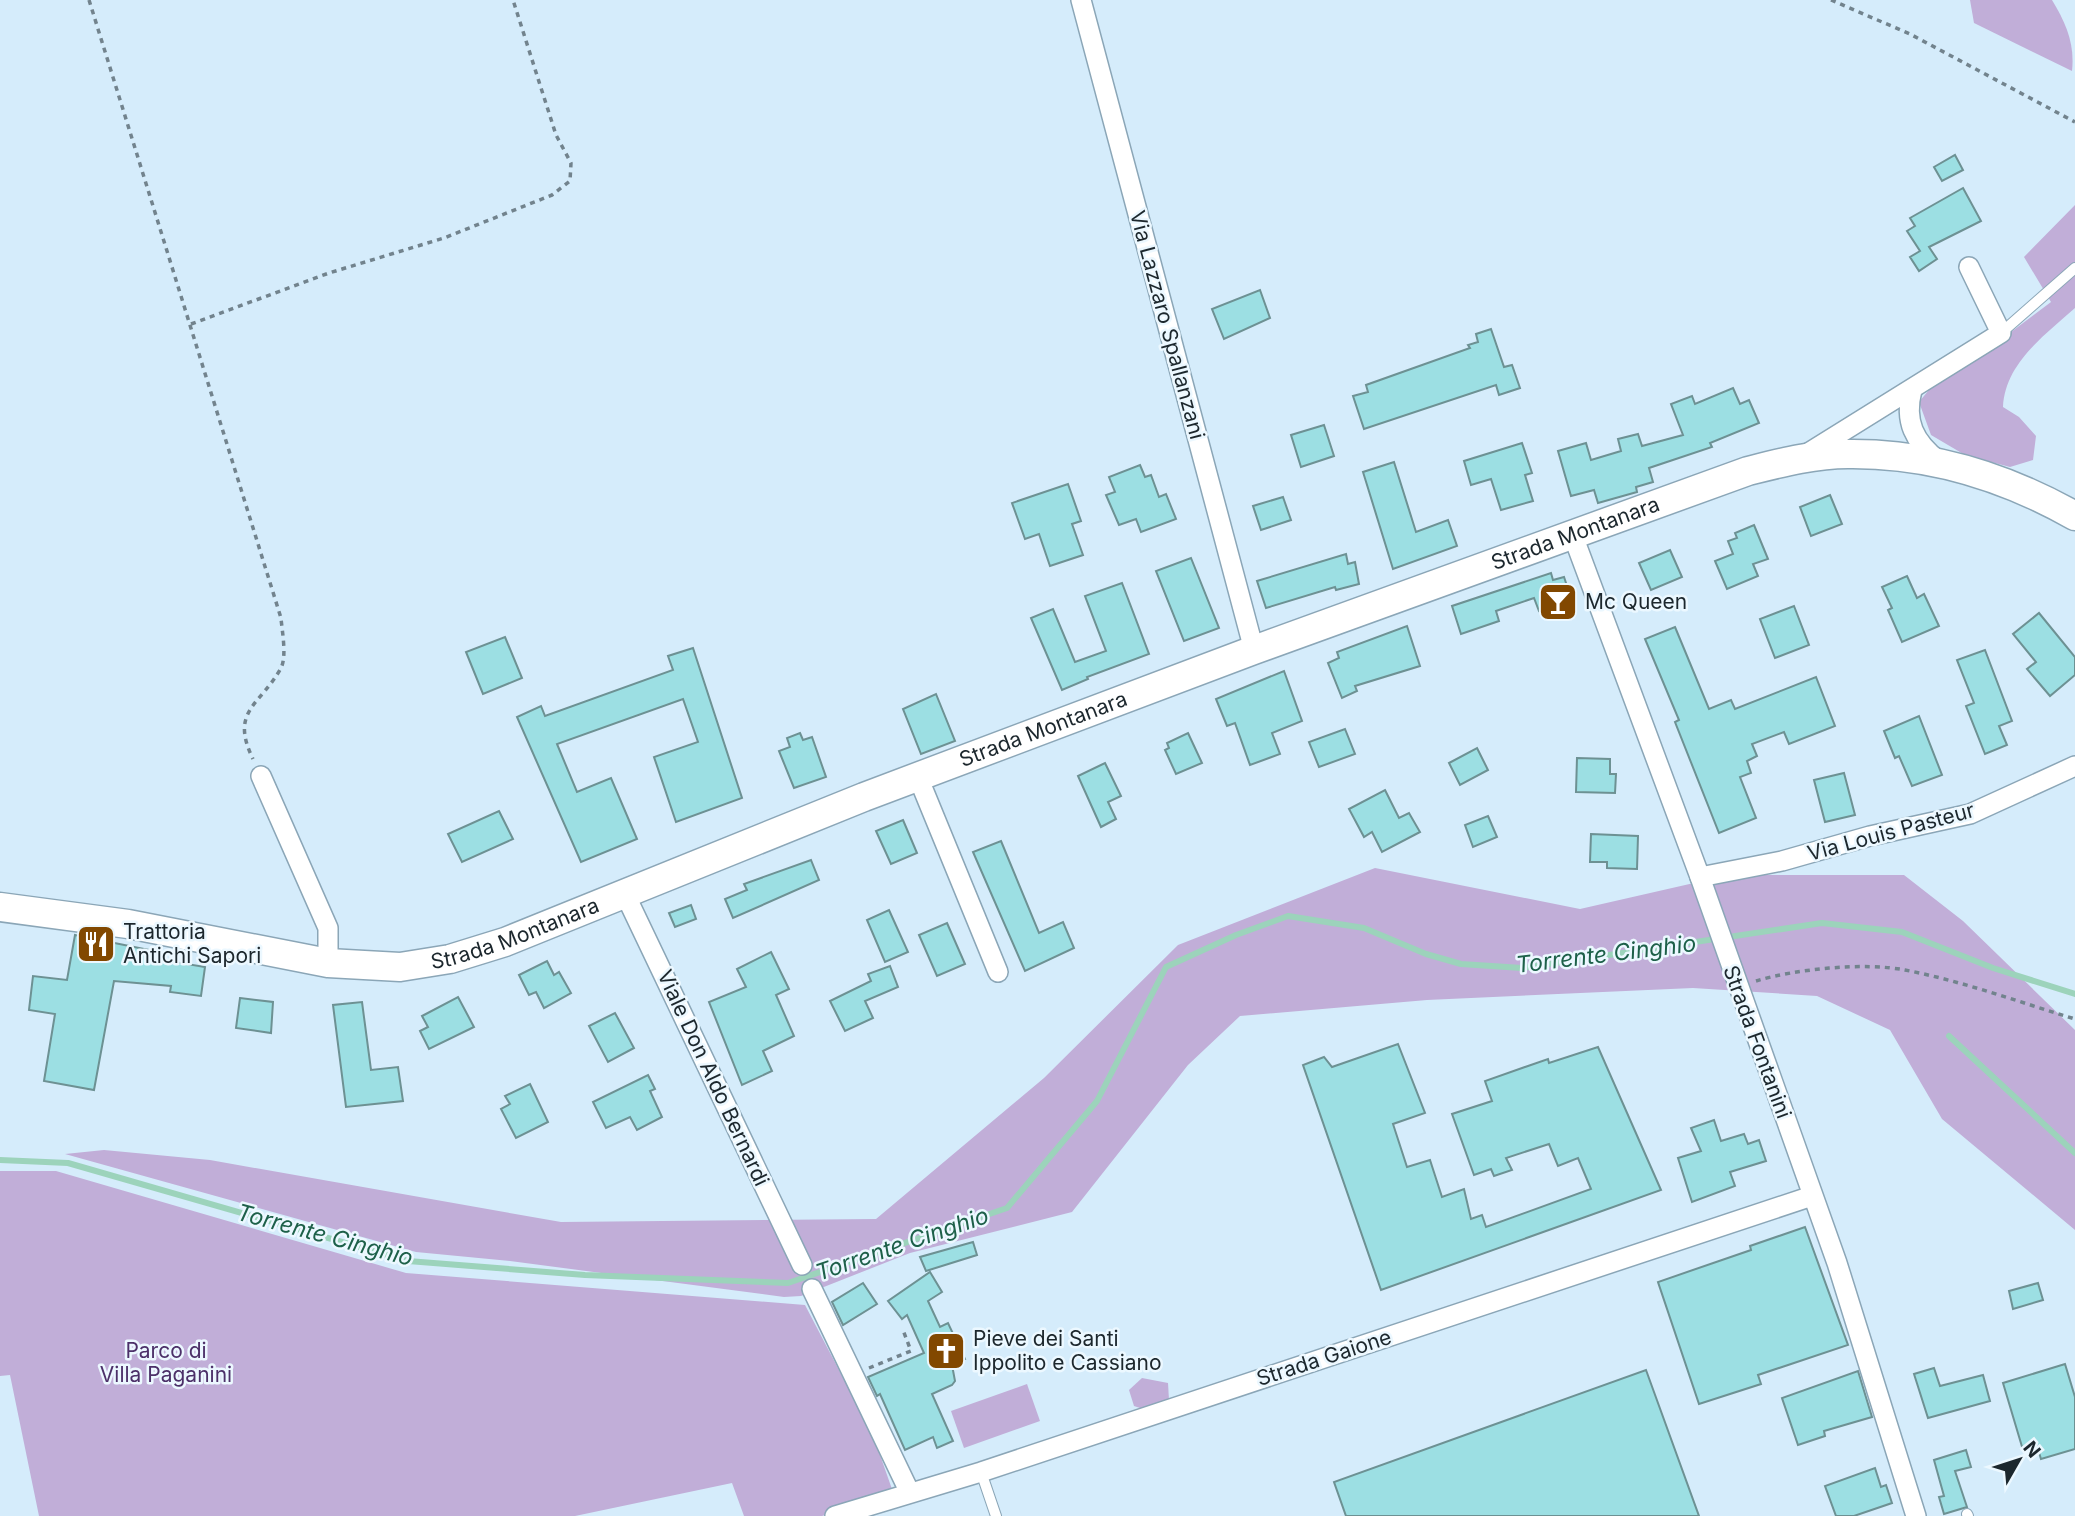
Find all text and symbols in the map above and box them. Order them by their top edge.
street label: Via Lazzaro Spallanzani [1125,208,1210,442]
street label: Strada Montanara [1488,491,1663,575]
bar icon: Mc Queen [1537,581,1579,623]
place label: Mc Queen [1585,589,1687,614]
street label: Strada Montanara [956,686,1131,772]
street label: Via Louis Pasteur [1805,797,1977,866]
street label: Strada Montanara [429,892,603,974]
place label: Trattoria Antichi Sapori [123,919,261,968]
restaurant icon: Trattoria Antichi Sapori [75,923,117,965]
water label: Torrente Cinghio [1514,929,1698,979]
street label: Strada Fontanini [1718,962,1797,1122]
street label: Viale Don Aldo Bernardi [652,966,775,1190]
water label: Torrente Cinghio [234,1198,416,1272]
water label: Torrente Cinghio [812,1201,992,1287]
street label: Strada Gaione [1253,1324,1394,1391]
place label: Pieve dei Santi Ippolito e Cassiano [973,1326,1162,1375]
church icon: Pieve dei Santi Ippolito e Cassiano [925,1330,967,1372]
park label: Parco di Villa Paganini [100,1338,232,1387]
north arrow [1984,1425,2054,1495]
text: N [2018,1437,2045,1462]

